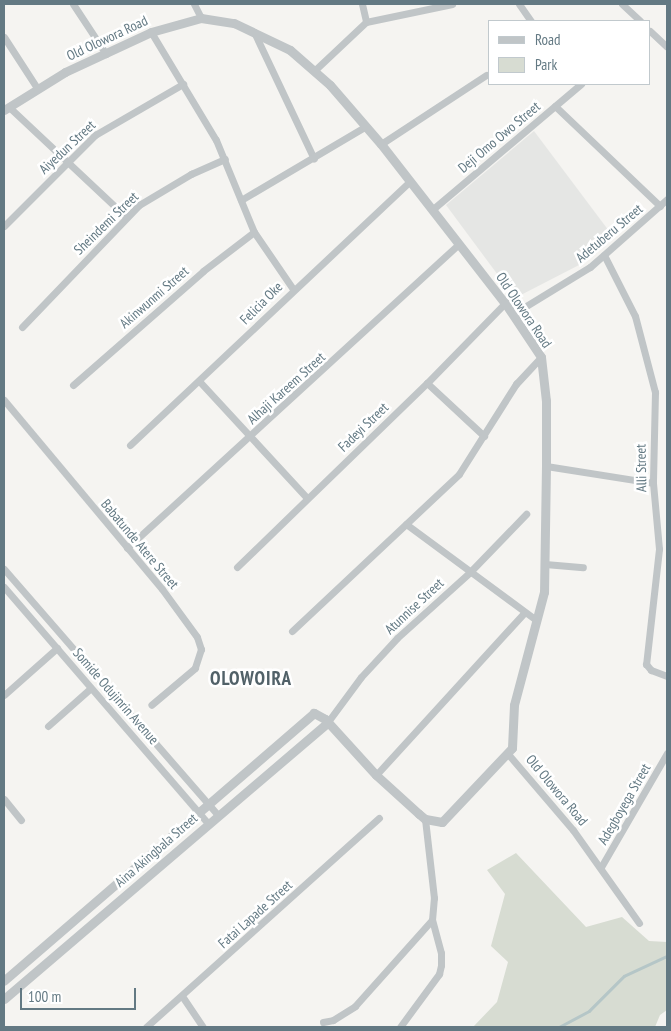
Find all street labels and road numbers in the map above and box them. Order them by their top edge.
street label: Old Olowora Road [64,12,150,64]
street label: Deji Omo Owo Street [455,98,543,176]
street label: Aiyedun Street [35,117,99,177]
street label: Sheindemi Street [70,188,142,258]
street label: Adetuberu Street [572,200,646,266]
street label: Akinwunmi Street [116,263,192,331]
street label: Old Olowora Road [493,269,555,351]
street label: Felicia Oke [236,278,286,328]
street label: Alhaji Kareem Street [244,349,328,427]
street label: Fadeyi Street [334,399,392,455]
street label: Alli Street [632,444,650,492]
street label: Babatunde Atere Street [97,496,183,592]
street label: Atunnise Street [381,575,447,637]
street label: Somide Odujinrin Avenue [70,644,162,748]
street label: Old Olowora Road [523,751,591,829]
street label: Adegboyega Street [594,760,654,848]
street label: Aina Akingbala Street [111,809,201,891]
street label: Fatai Lapade Street [215,876,295,952]

